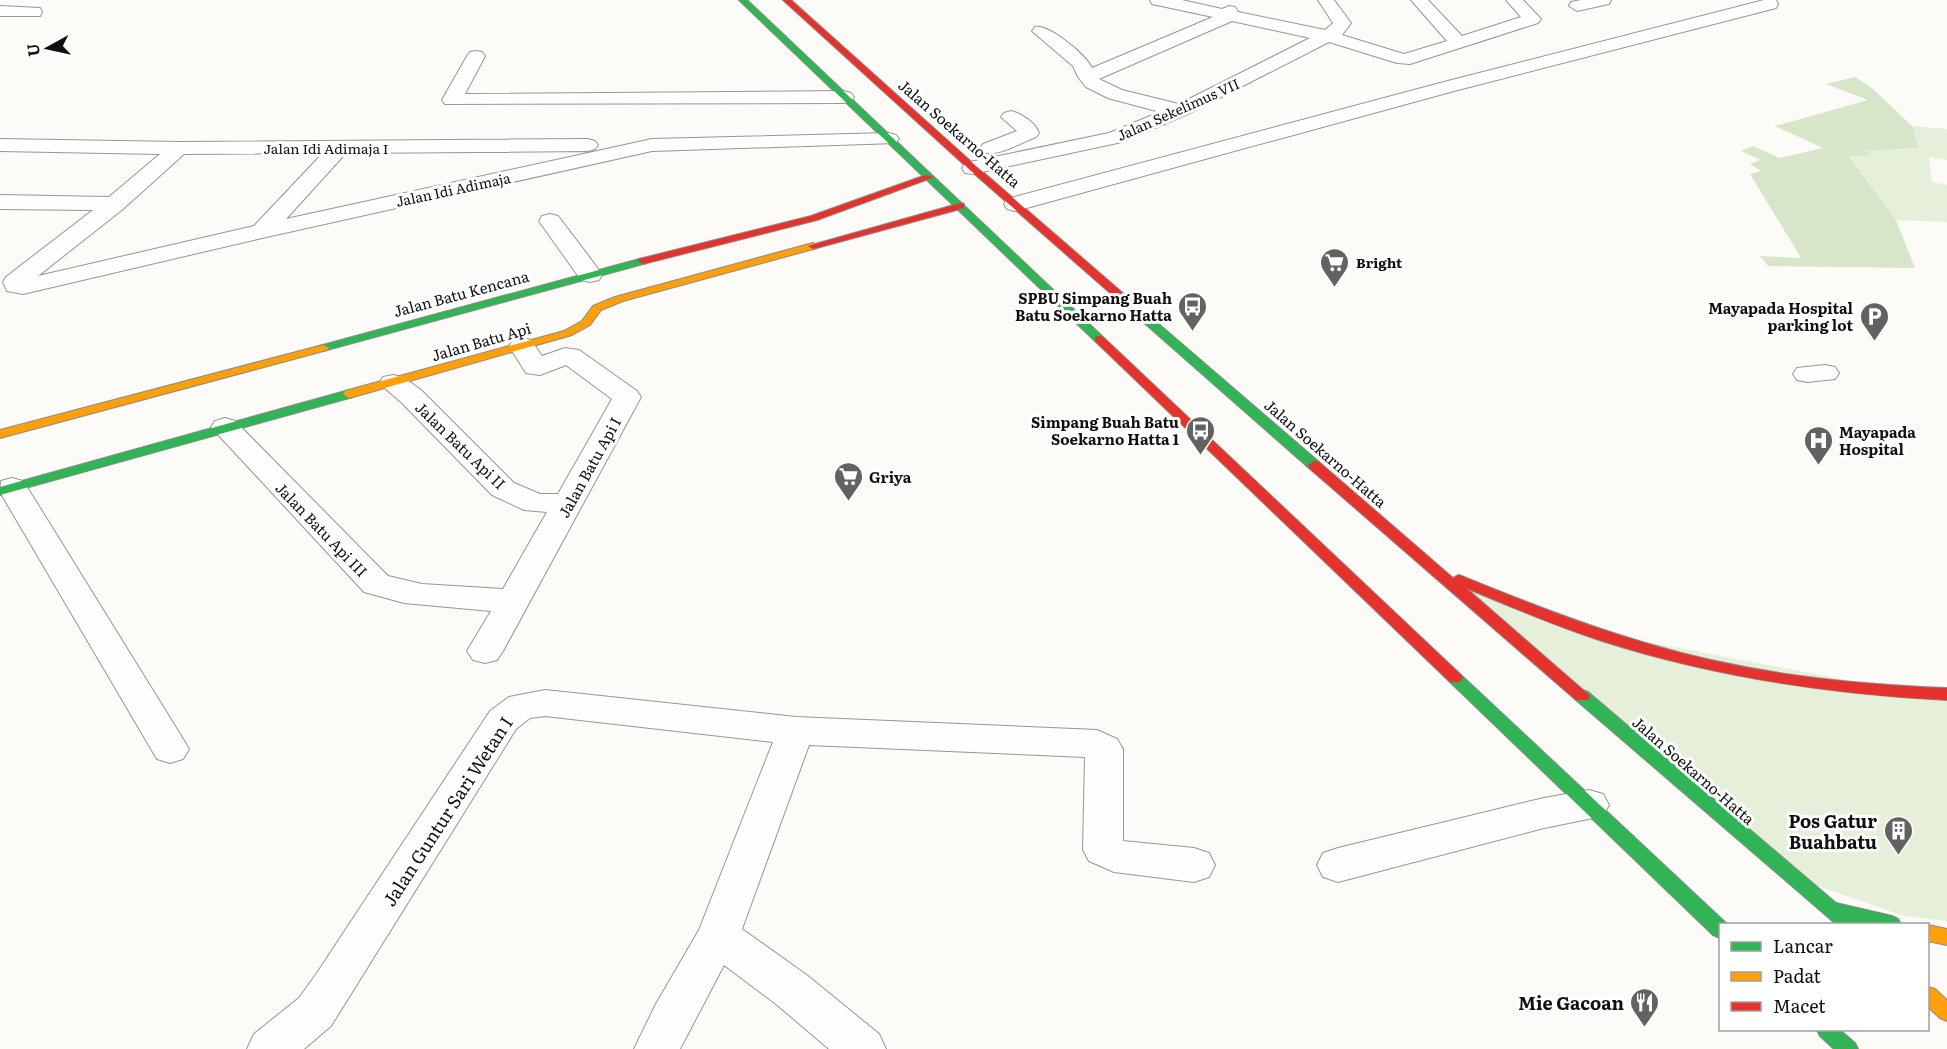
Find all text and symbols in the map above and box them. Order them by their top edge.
north arrow [18,18,78,78]
text: U [19,42,45,58]
street label: Jalan Soekarno-Hatta [894,73,1027,193]
street label: Jalan Sekelimus VII [1114,73,1242,145]
street label: Jalan Idi Adimaja I [263,138,389,158]
street label: Jalan Idi Adimaja [394,167,513,211]
supermarket icon: Bright [1319,246,1351,288]
place label: Bright [1356,252,1403,272]
street label: Jalan Batu Kencana [391,264,532,322]
place label: SPBU Simpang Buah Batu Soekarno Hatta [1015,286,1172,326]
bus stop icon: SPBU Simpang Buah Batu Soekarno Hatta [1177,290,1209,332]
place label: Mayapada Hospital parking lot [1708,296,1854,336]
parking icon: Mayapada Hospital parking lot [1858,300,1890,342]
street label: Jalan Batu Api [428,316,534,366]
street label: Jalan Soekarno-Hatta [1260,393,1393,513]
street label: Jalan Batu Api II [411,396,511,494]
place label: Simpang Buah Batu Soekarno Hatta 1 [1031,410,1179,450]
street label: Jalan Batu Api I [552,413,626,521]
bus stop icon: Simpang Buah Batu Soekarno Hatta 1 [1184,414,1216,456]
place label: Mayapada Hospital [1839,420,1916,460]
hospital icon: Mayapada Hospital [1802,424,1834,466]
supermarket icon: Griya [832,460,864,502]
place label: Griya [869,465,912,488]
street label: Jalan Batu Api III [271,476,373,582]
street label: Jalan Soekarno-Hatta [1628,710,1761,830]
street label: Jalan Guntur Sari Wetan I [375,711,519,911]
place label: Pos Gatur Buahbatu [1788,807,1877,855]
building icon: Pos Gatur Buahbatu [1882,814,1914,856]
legend [1719,923,1929,1031]
text: Lancar [1773,932,1833,959]
text: Padat [1773,962,1822,989]
restaurant icon: Mie Gacoan [1629,986,1661,1028]
place label: Mie Gacoan [1518,989,1624,1016]
text: Macet [1773,992,1826,1019]

